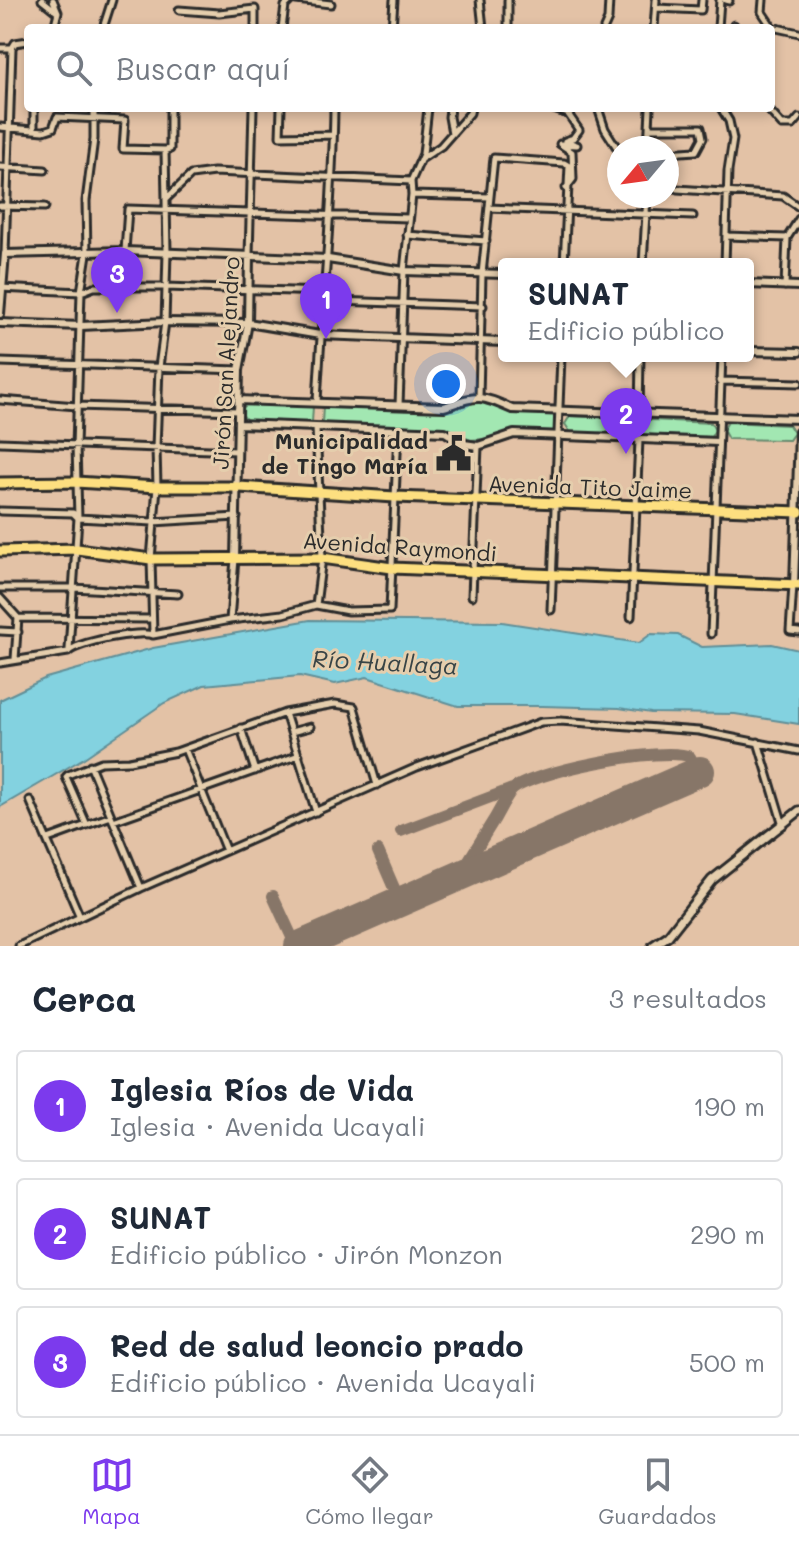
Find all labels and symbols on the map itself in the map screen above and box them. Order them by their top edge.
north arrow [607,136,679,208]
pin: 3 [91,247,143,313]
street label: Jirón San Alejandro [205,256,246,470]
pin: 1 [300,273,352,339]
your location [426,364,466,404]
pin: 2 [600,388,652,454]
place label: Municipalidad de Tingo María [262,426,428,480]
public building icon: Municipalidad de Tingo María [435,435,473,473]
street label: Avenida Tito Jaime [487,468,693,505]
street label: Avenida Raymondi [302,525,498,568]
water label: Río Huallaga [311,642,459,681]

